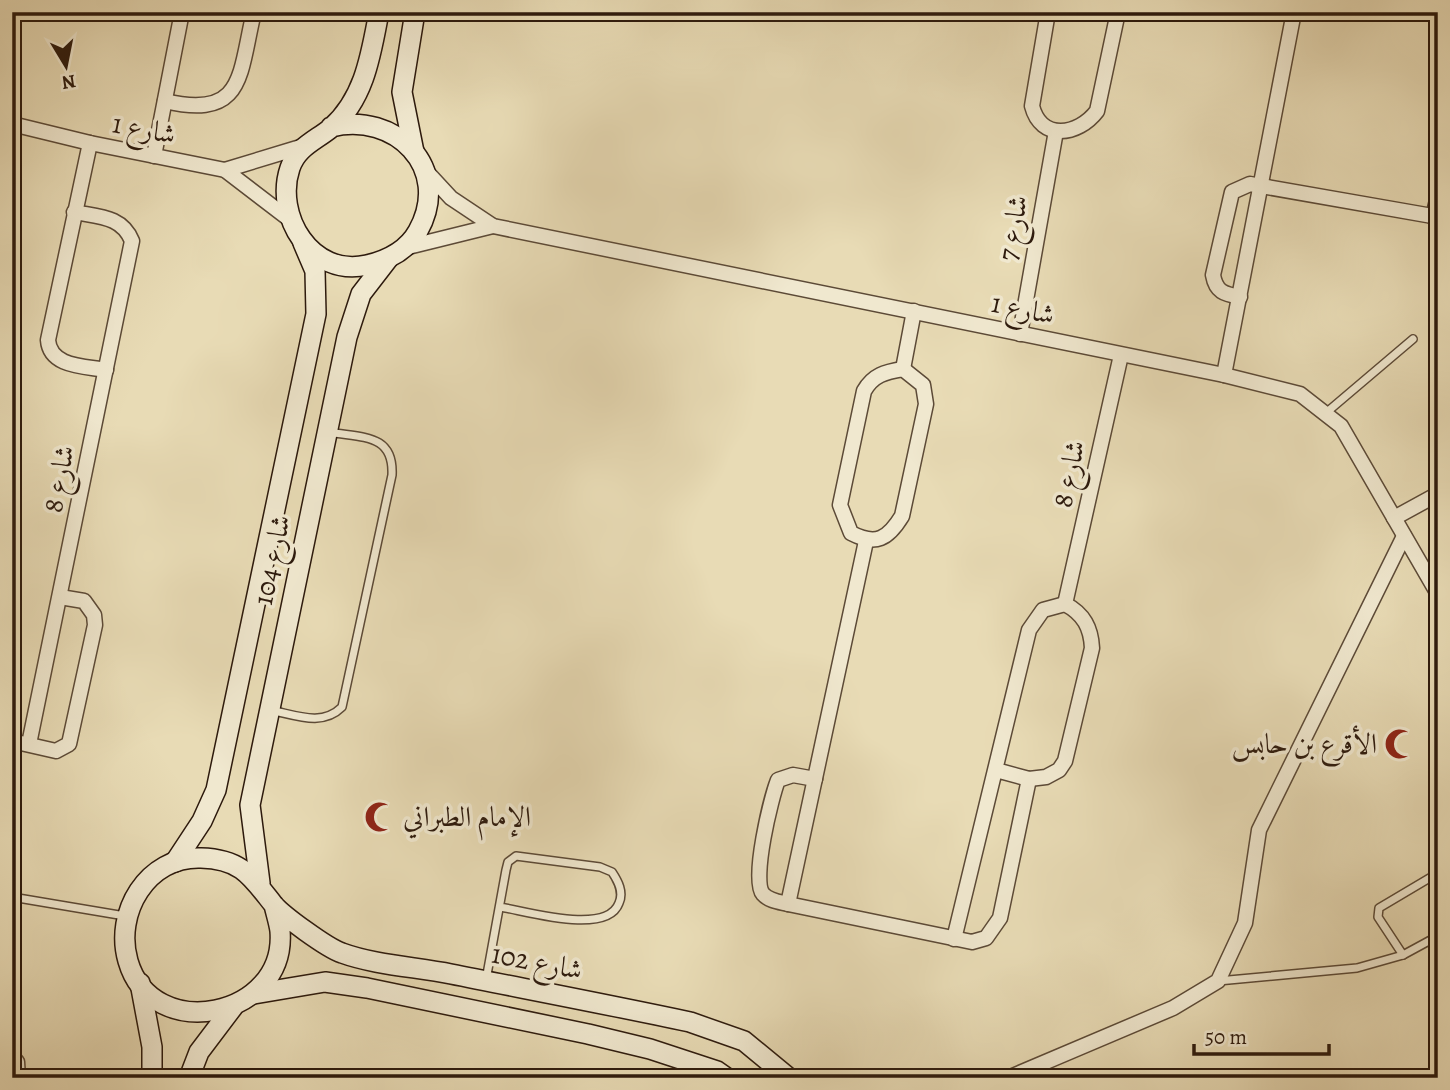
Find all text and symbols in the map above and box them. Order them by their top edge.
north arrow [32,32,102,102]
text: N [60,68,78,96]
street label: شارع 1 [108,104,179,158]
street label: شارع 7 [989,192,1041,264]
street label: شارع 1 [987,284,1058,338]
street label: شارع 8 [1043,437,1099,512]
street label: شارع 8 [34,442,88,517]
street label: شارع 104 [244,511,304,609]
place label: الأقرع بن حابس [1232,725,1377,767]
mosque icon: الأقرع بن حابس [1383,727,1417,761]
place label: الإمام الطبراني [403,798,531,841]
mosque icon: الإمام الطبراني [363,800,397,834]
street label: شارع 102 [487,935,586,993]
scale bar [1194,1013,1329,1057]
text: 50 m [1205,1023,1247,1051]

